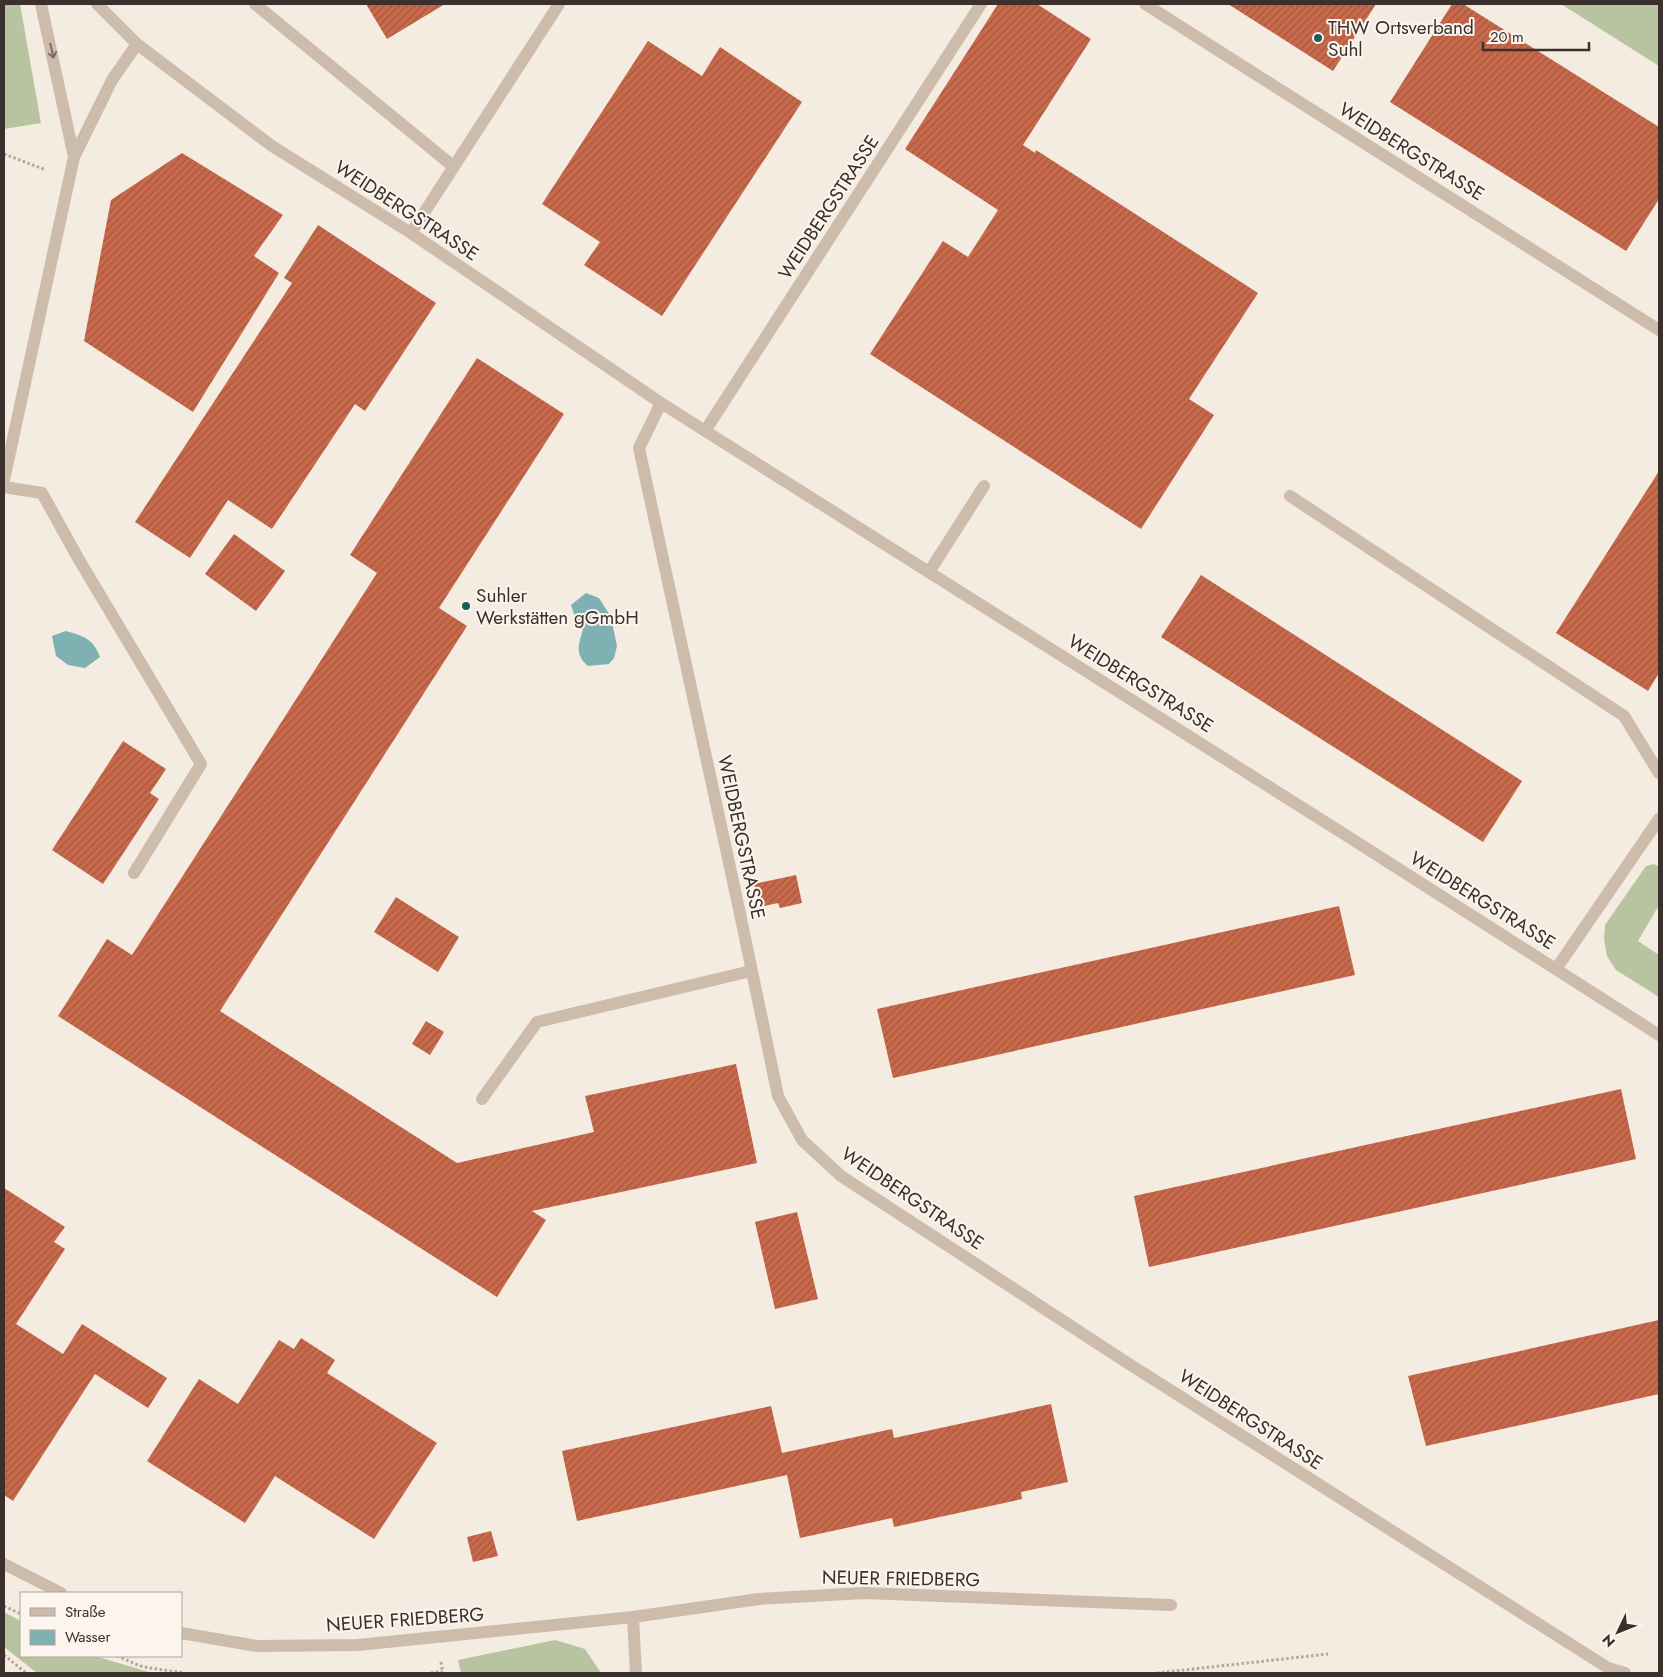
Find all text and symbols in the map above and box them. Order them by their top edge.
place label: THW Ortsverband Suhl [1328,14,1474,63]
scale bar [1483,20,1589,52]
text: 20 m [1490,26,1524,48]
marker: THW Ortsverband Suhl [1312,32,1324,44]
one-way arrow [47,43,57,59]
street label: WEIDBERGSTRASSE [1334,96,1490,207]
street label: WEIDBERGSTRASSE [772,130,885,285]
street label: WEIDBERGSTRASSE [329,154,484,267]
place label: Suhler Werkstätten gGmbH [476,582,639,631]
marker: Suhler Werkstätten gGmbH [460,600,472,612]
street label: WEIDBERGSTRASSE [1063,628,1219,739]
street label: WEIDBERGSTRASSE [711,753,772,922]
street label: WEIDBERGSTRASSE [1405,845,1561,956]
street label: WEIDBERGSTRASSE [836,1141,989,1256]
street label: WEIDBERGSTRASSE [1173,1363,1328,1476]
street label: NEUER FRIEDBERG [822,1564,980,1593]
legend [20,1592,182,1657]
text: Straße [65,1601,106,1623]
street label: NEUER FRIEDBERG [325,1601,485,1638]
north arrow [1593,1607,1643,1657]
text: Wasser [65,1626,111,1648]
text: N [1597,1630,1620,1652]

